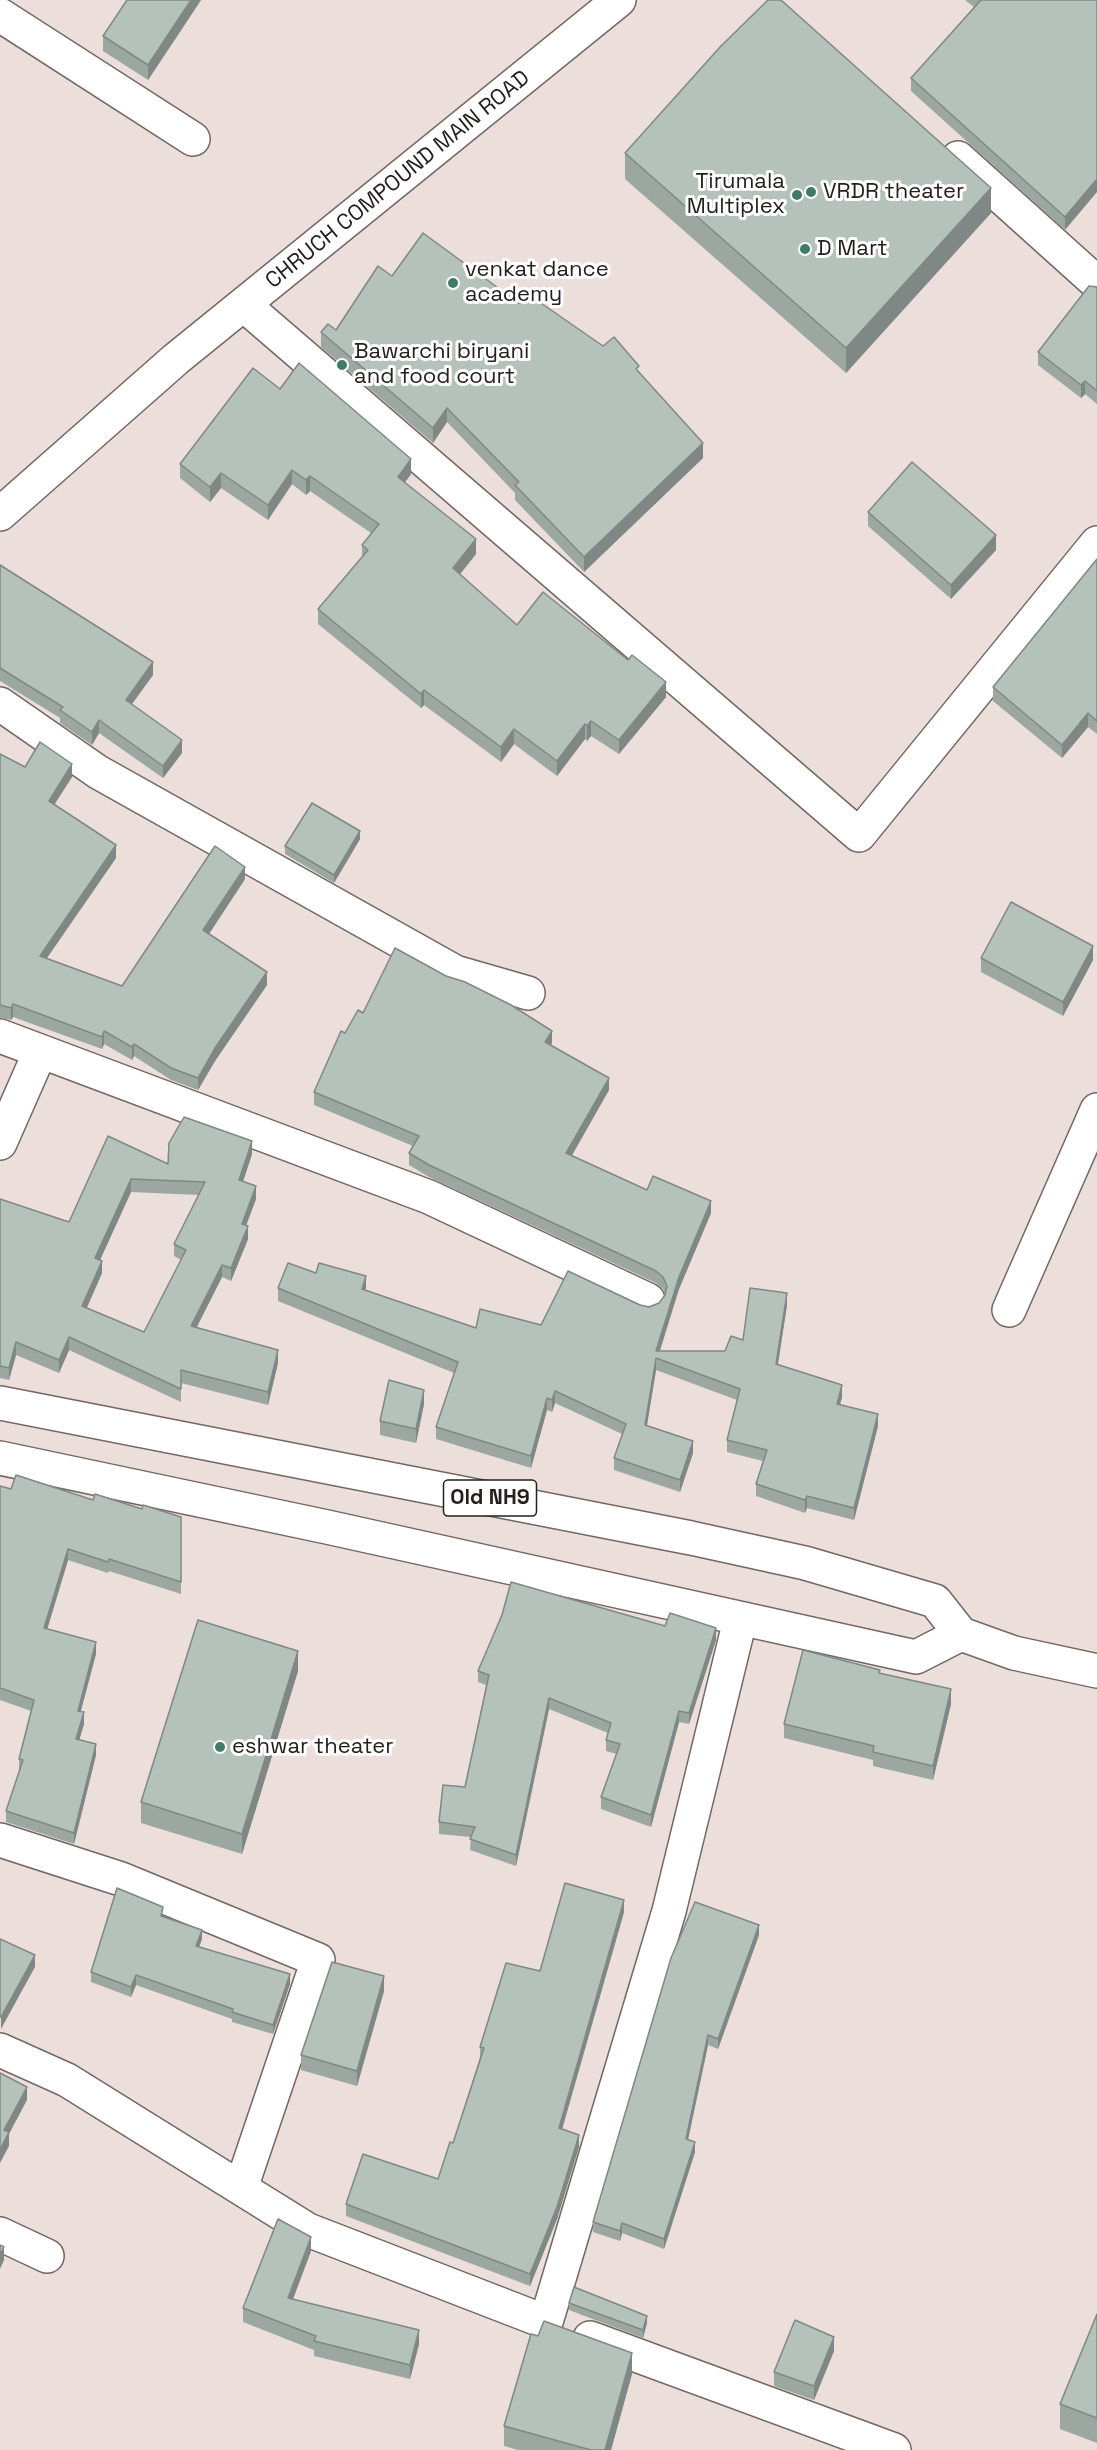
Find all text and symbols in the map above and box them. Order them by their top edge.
street label: CHRUCH COMPOUND MAIN ROAD [261,65,535,295]
place label: Tirumala Multiplex [687,169,785,220]
place label: VRDR theater [823,179,964,205]
marker: VRDR theater [804,185,818,199]
marker: Tirumala Multiplex [790,188,804,202]
place label: D Mart [817,236,887,262]
marker: D Mart [798,242,812,256]
place label: venkat dance academy [465,257,609,308]
marker: venkat dance academy [446,276,460,290]
place label: Bawarchi biryani and food court [354,339,529,390]
marker: Bawarchi biryani and food court [335,358,349,372]
road number: Old NH9 [444,1480,536,1516]
place label: eshwar theater [232,1734,394,1760]
marker: eshwar theater [213,1740,227,1754]

